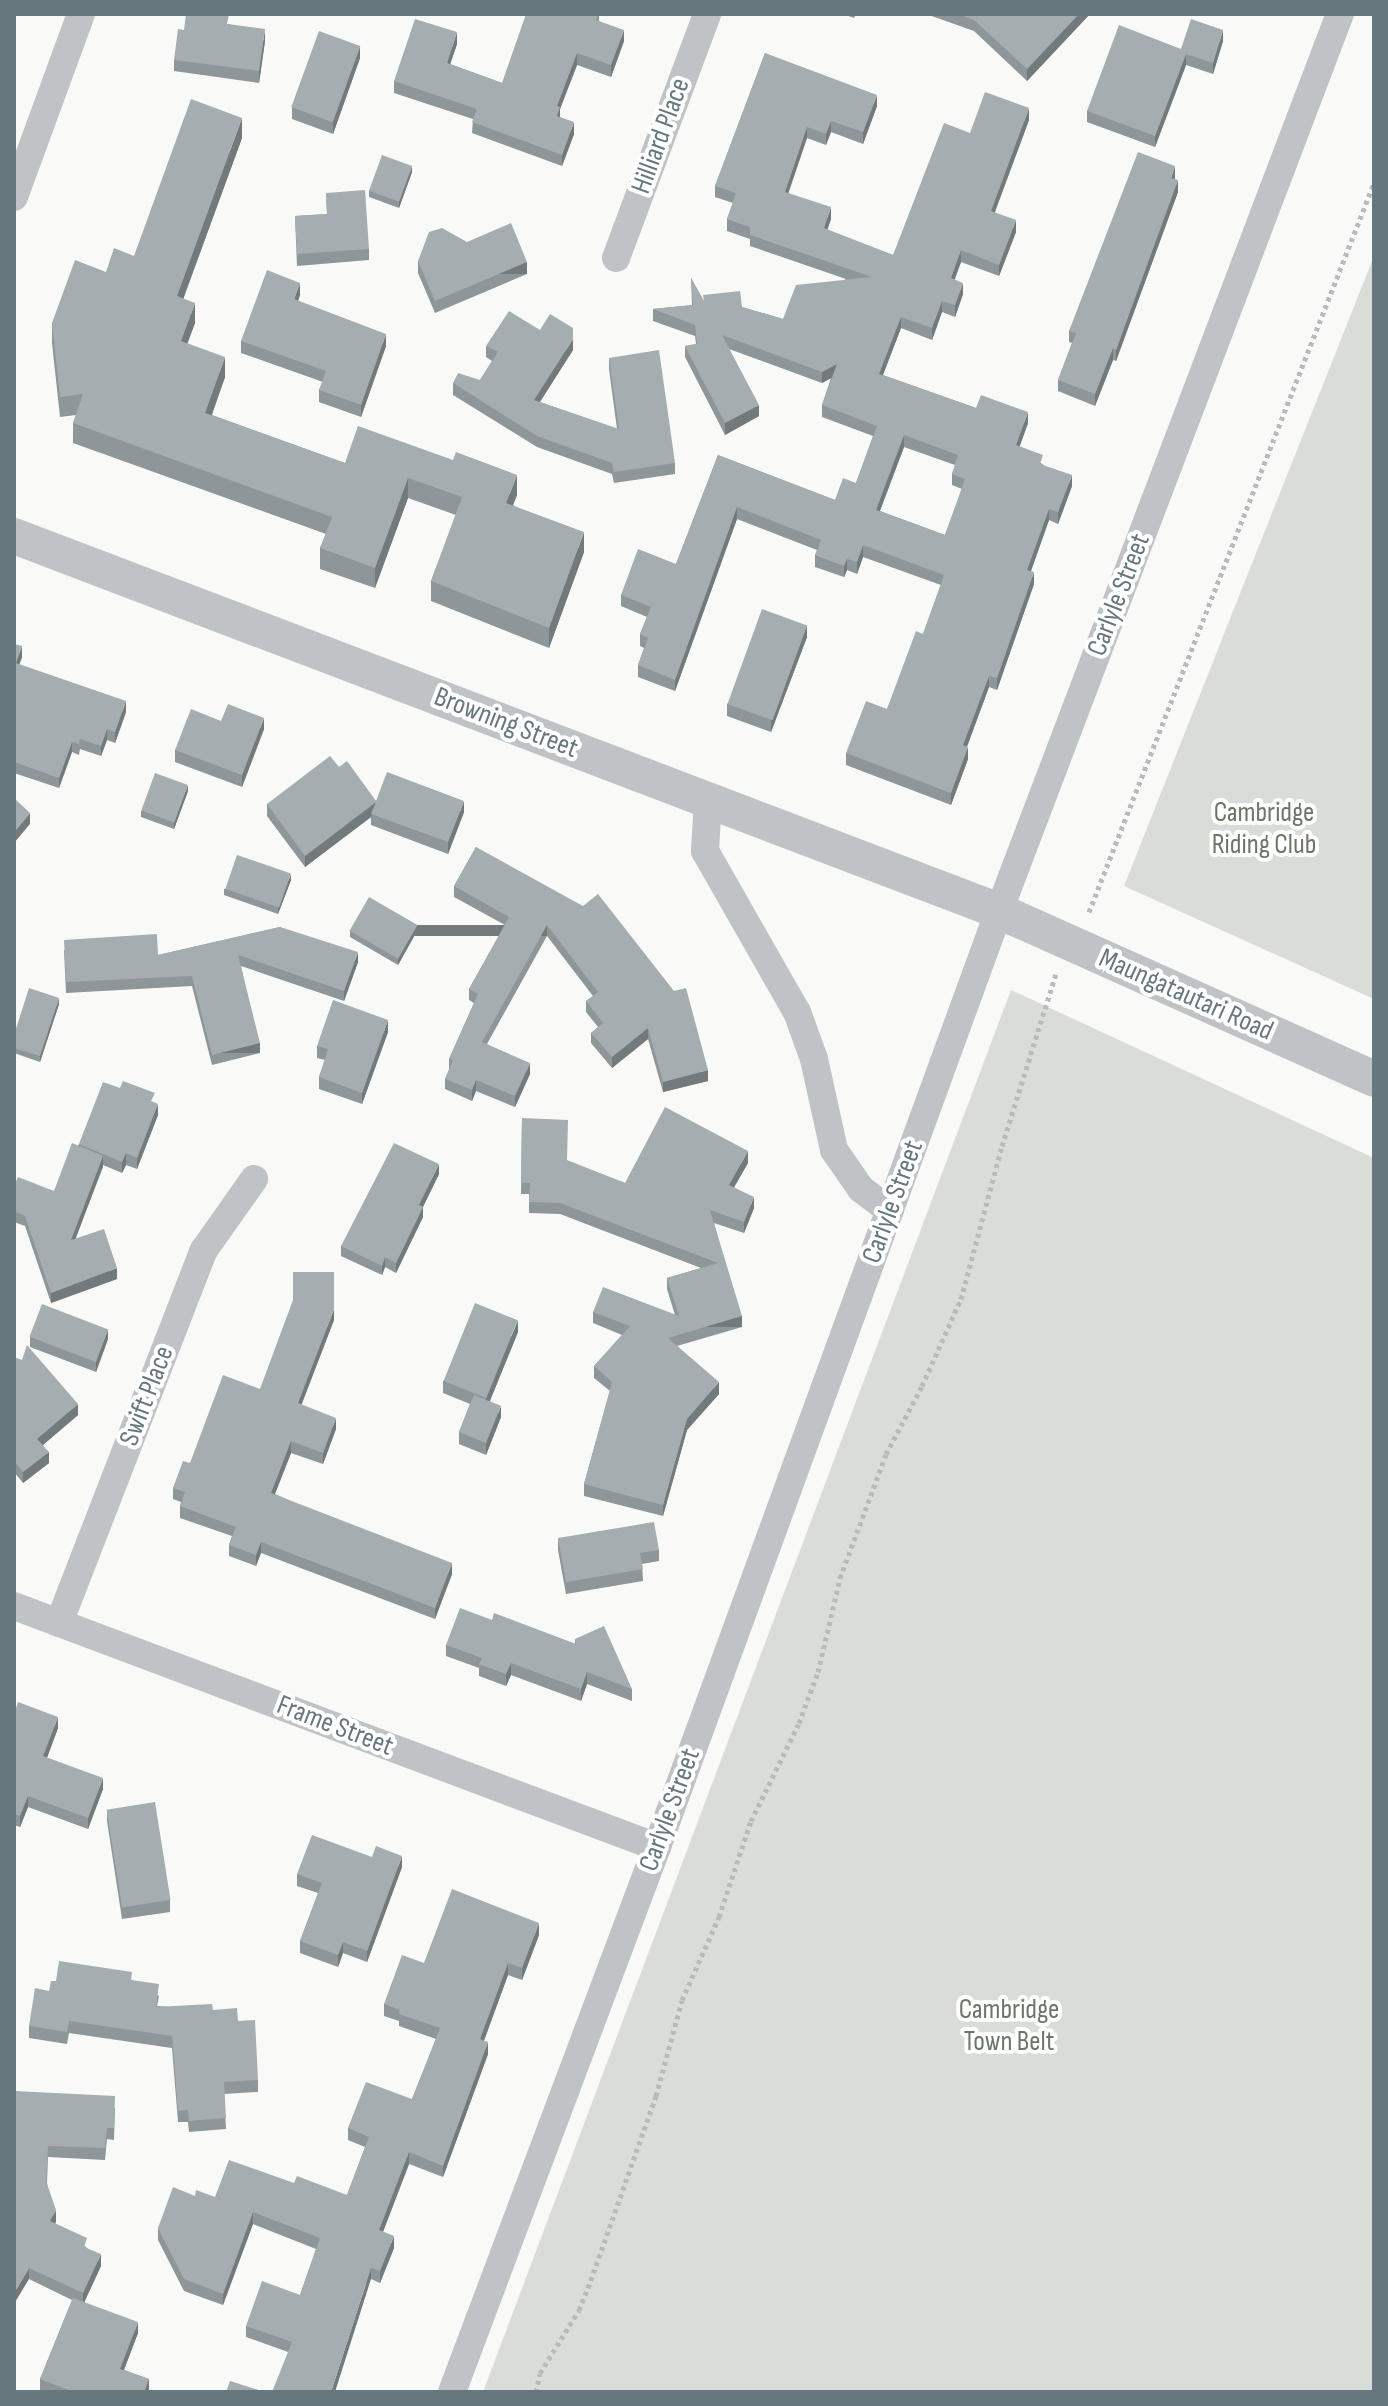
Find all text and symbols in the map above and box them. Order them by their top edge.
street label: Hilliard Place [625,74,697,198]
street label: Carlyle Street [1080,529,1158,661]
street label: Browning Street [429,680,583,766]
park label: Cambridge Riding Club [1212,796,1316,862]
street label: Maungatautari Road [1094,942,1278,1048]
street label: Carlyle Street [855,1136,931,1268]
street label: Swift Place [113,1341,181,1451]
street label: Frame Street [272,1689,398,1763]
street label: Carlyle Street [632,1744,708,1876]
park label: Cambridge Town Belt [959,1993,1059,2059]

